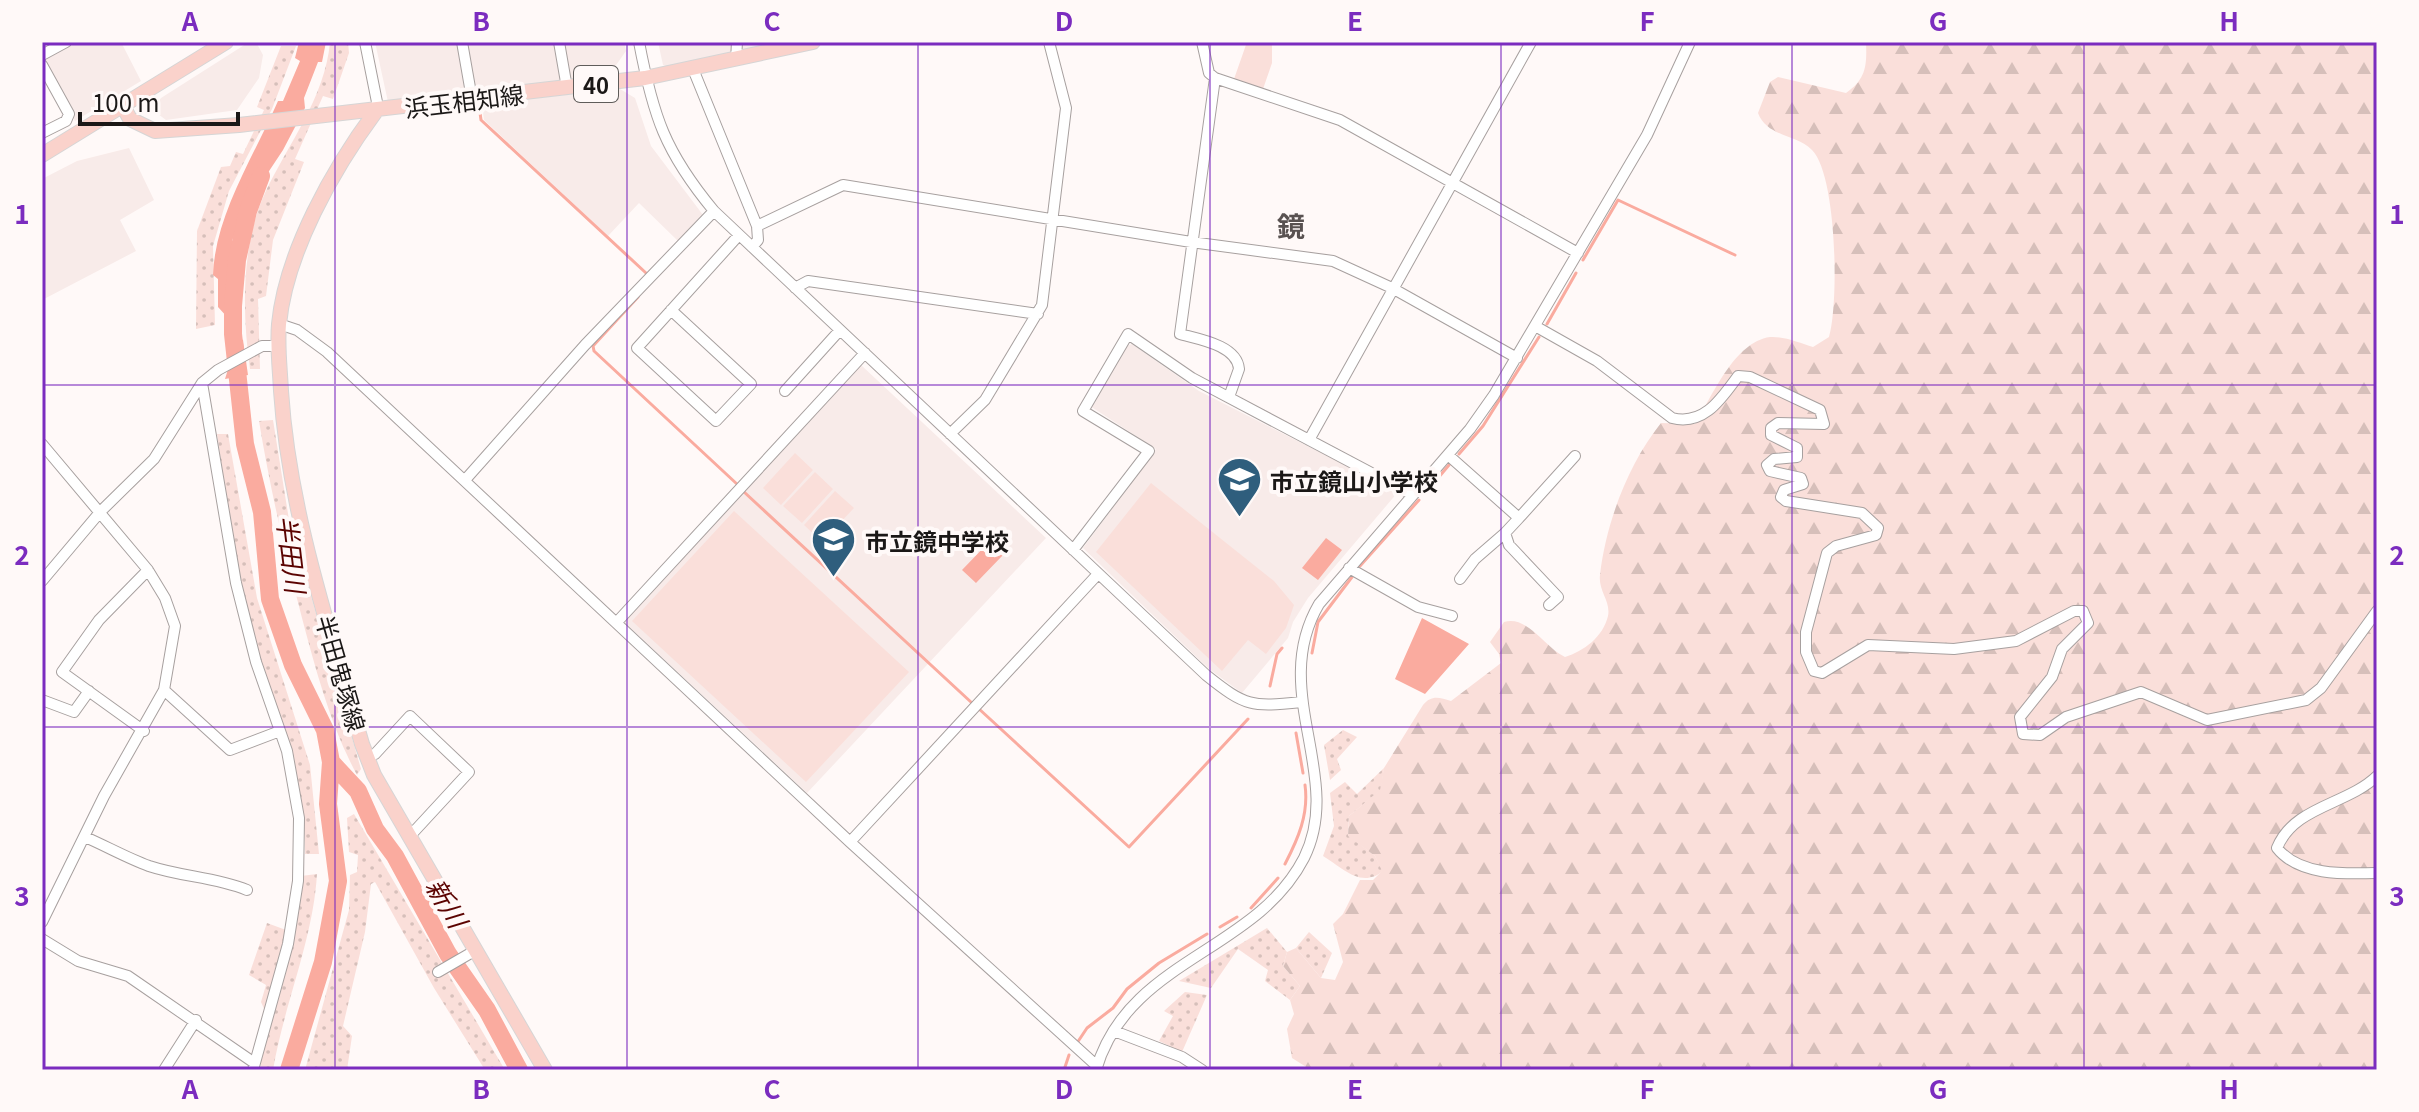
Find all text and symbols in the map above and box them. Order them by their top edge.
text: A [181,1,199,38]
text: B [472,1,490,38]
text: C [763,1,781,38]
text: D [1055,1,1073,38]
text: E [1347,1,1363,38]
text: F [1639,1,1655,38]
text: G [1929,1,1947,38]
text: H [2219,1,2239,38]
road number: 40 [574,66,618,102]
street label: 浜玉相知線 [402,75,526,125]
scale bar [80,76,238,126]
text: 100 m [92,84,160,119]
text: 1 [14,194,30,231]
text: 1 [2389,194,2405,231]
district label: 鏡 [1277,205,1305,245]
school or university icon: 市立鏡山小学校 [1215,456,1263,519]
place label: 市立鏡山小学校 [1270,463,1438,498]
water label: 半田川 [270,513,316,598]
school or university icon: 市立鏡中学校 [810,516,858,579]
place label: 市立鏡中学校 [865,523,1009,558]
text: 2 [14,535,30,572]
text: 2 [2389,535,2405,572]
street label: 半田鬼塚線 [309,611,375,735]
water label: 新川 [419,870,479,936]
text: 3 [14,876,30,913]
text: 3 [2389,876,2405,913]
text: A [181,1069,199,1106]
text: B [472,1069,490,1106]
text: C [763,1069,781,1106]
text: D [1055,1069,1073,1106]
text: E [1347,1069,1363,1106]
text: F [1639,1069,1655,1106]
text: G [1929,1069,1947,1106]
text: H [2219,1069,2239,1106]

